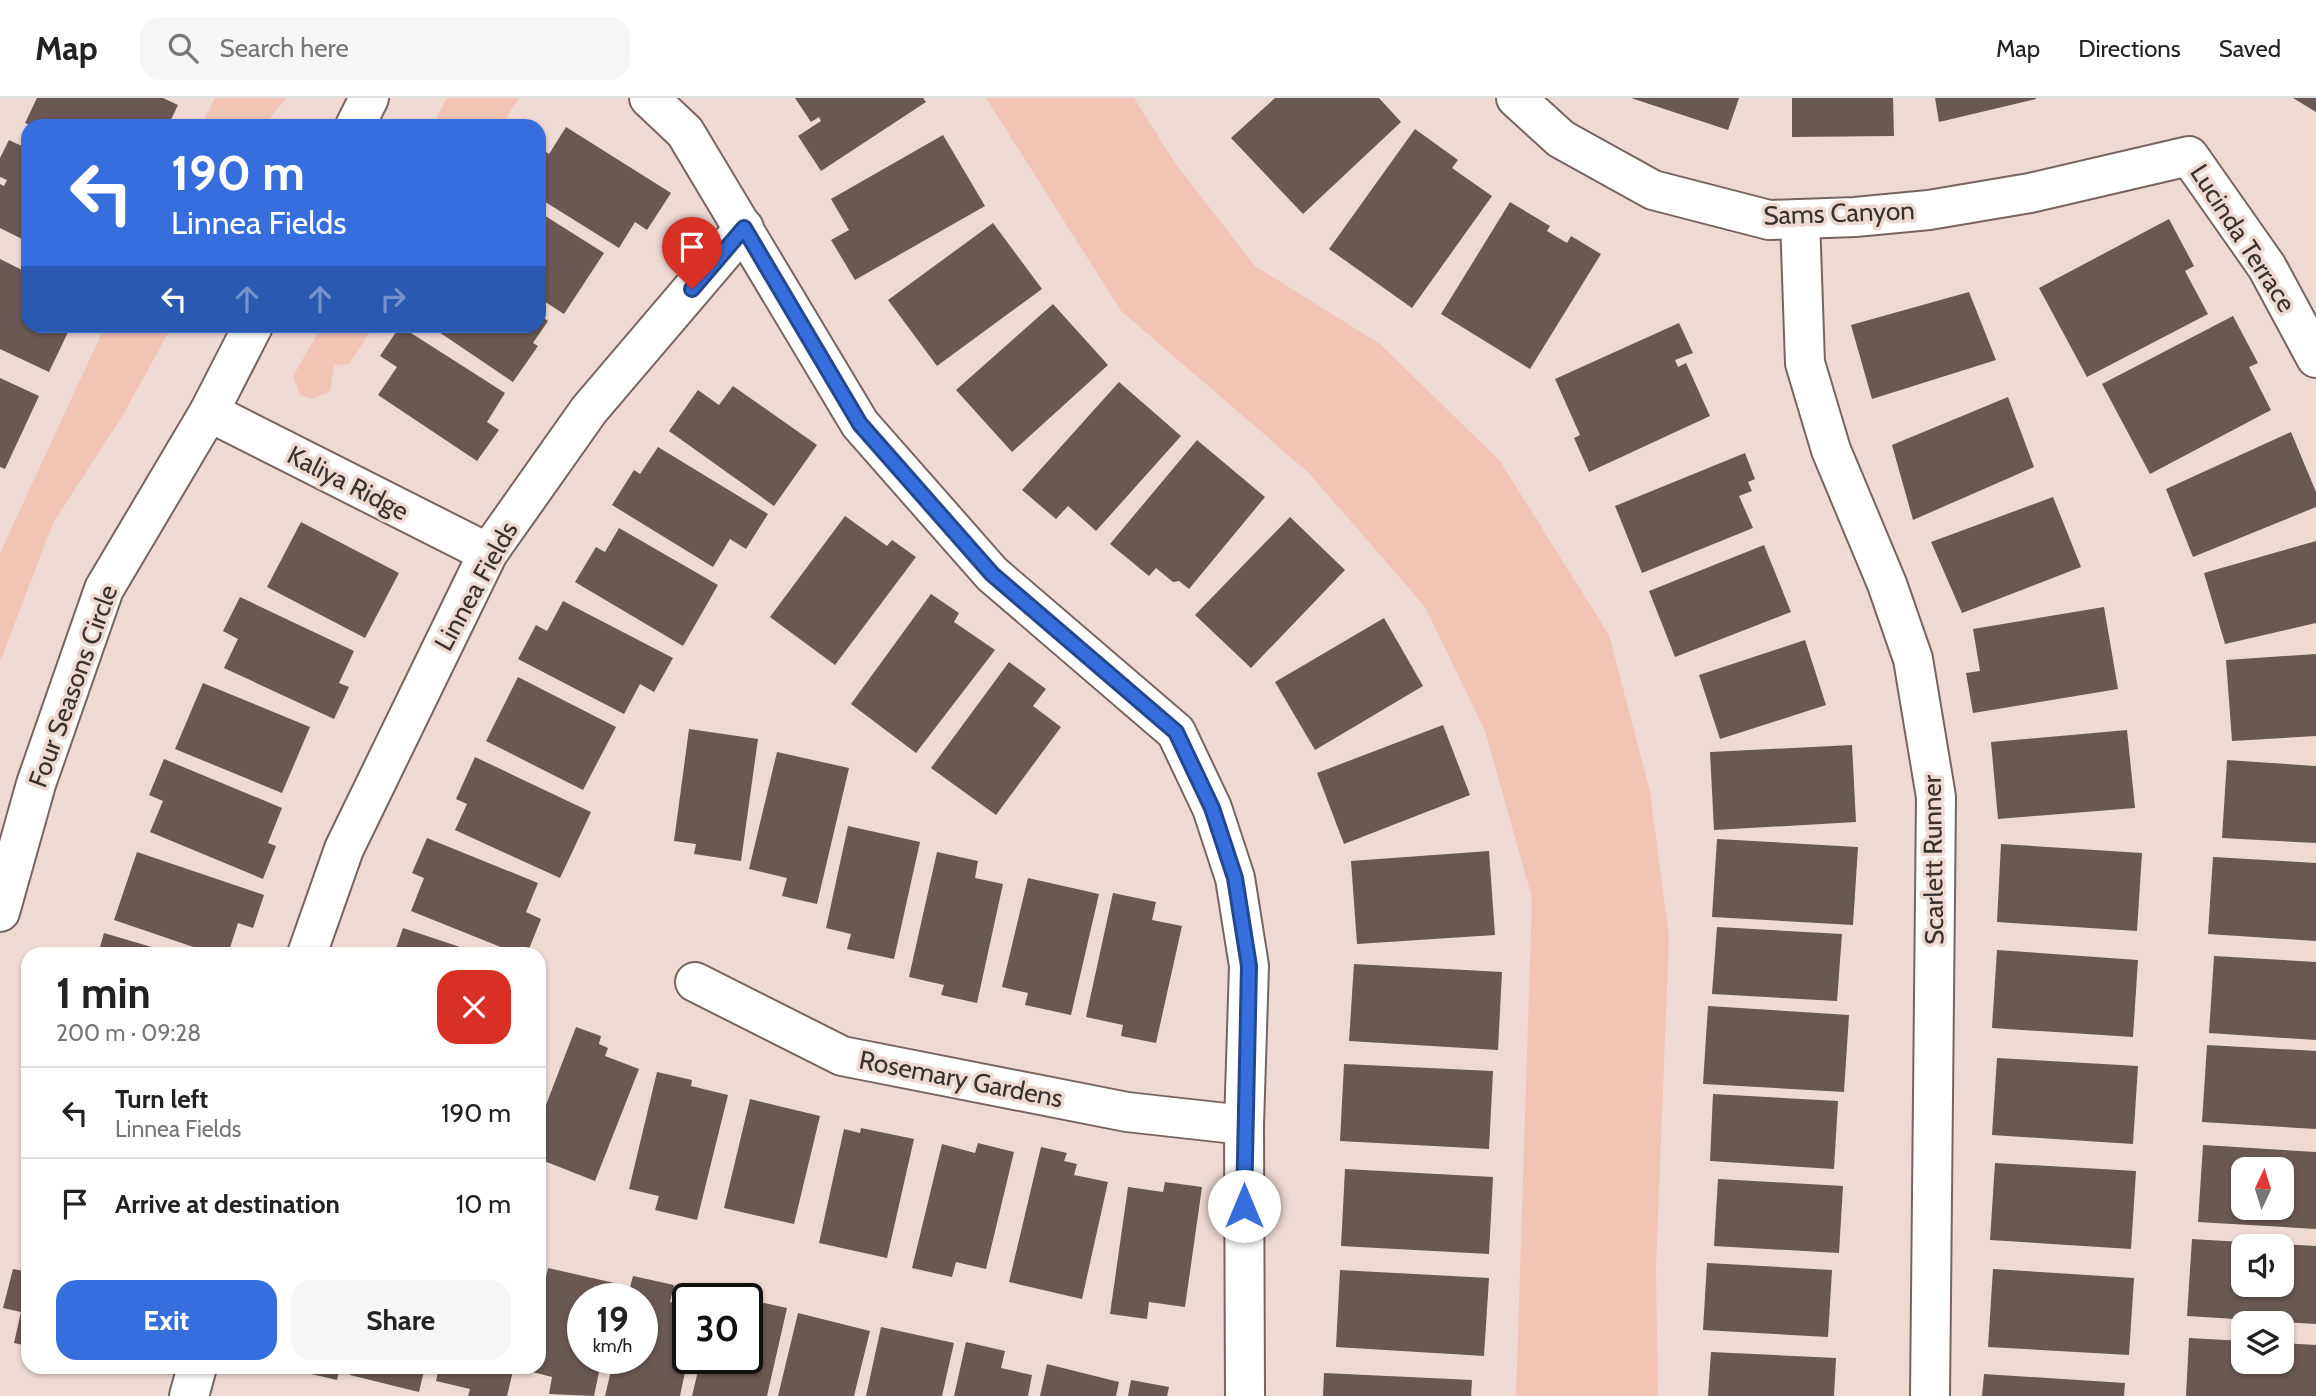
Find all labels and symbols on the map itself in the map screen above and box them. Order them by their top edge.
street label: Lucinda Terrace [2183,158,2303,318]
street label: Sams Canyon [1763,194,1915,232]
pin [662,217,722,289]
street label: Kaliya Ridge [282,439,414,527]
street label: Linnea Fields [427,516,525,656]
street label: Four Seasons Circle [22,580,124,792]
street label: Scarlett Runner [1916,774,1950,945]
street label: Rosemary Gardens [856,1044,1066,1114]
north arrow [2231,1157,2294,1220]
position arrow [1207,1169,1281,1243]
speed limit sign: 30 [672,1283,763,1374]

